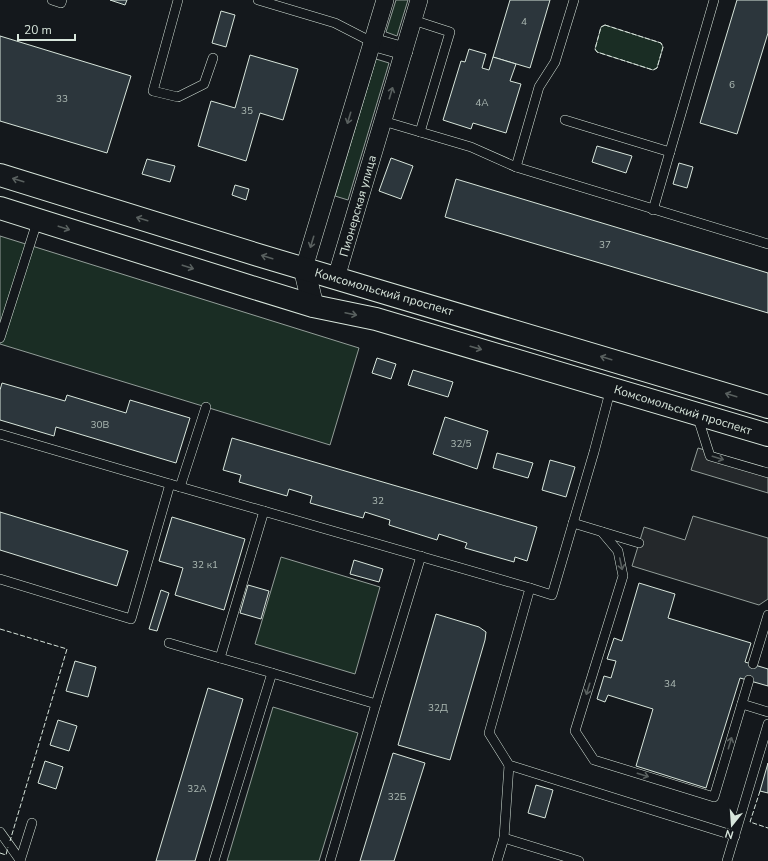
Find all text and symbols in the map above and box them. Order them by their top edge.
house number: 4 [521,15,527,29]
scale bar [18,16,75,42]
text: 20 m [24,22,52,38]
house number: 6 [729,78,735,92]
one-way arrow [388,86,395,99]
house number: 33 [56,92,68,106]
house number: 4А [475,96,489,110]
house number: 35 [241,104,253,118]
one-way arrow [345,111,352,124]
street label: Пионерская улица [336,153,380,259]
one-way arrow [12,176,25,183]
one-way arrow [136,215,149,222]
one-way arrow [57,225,70,232]
one-way arrow [308,236,315,249]
house number: 37 [599,238,611,252]
one-way arrow [260,253,273,260]
one-way arrow [181,264,194,271]
street label: Комсомольский проспект [313,265,456,320]
one-way arrow [344,310,357,318]
one-way arrow [469,345,482,352]
one-way arrow [600,354,613,361]
street label: Комсомольский проспект [612,381,755,439]
one-way arrow [724,391,737,398]
house number: 30В [91,418,110,432]
house number: 32/5 [451,437,471,451]
one-way arrow [712,455,725,462]
house number: 32 [372,494,384,508]
one-way arrow [617,557,625,570]
house number: 32 к1 [192,558,218,572]
house number: 34 [664,677,676,691]
one-way arrow [584,682,591,695]
house number: 32Д [428,701,448,715]
one-way arrow [727,737,734,750]
one-way arrow [636,772,649,779]
house number: 32А [187,782,207,796]
house number: 32Б [388,790,407,804]
north arrow [712,805,752,845]
text: N [723,826,735,842]

